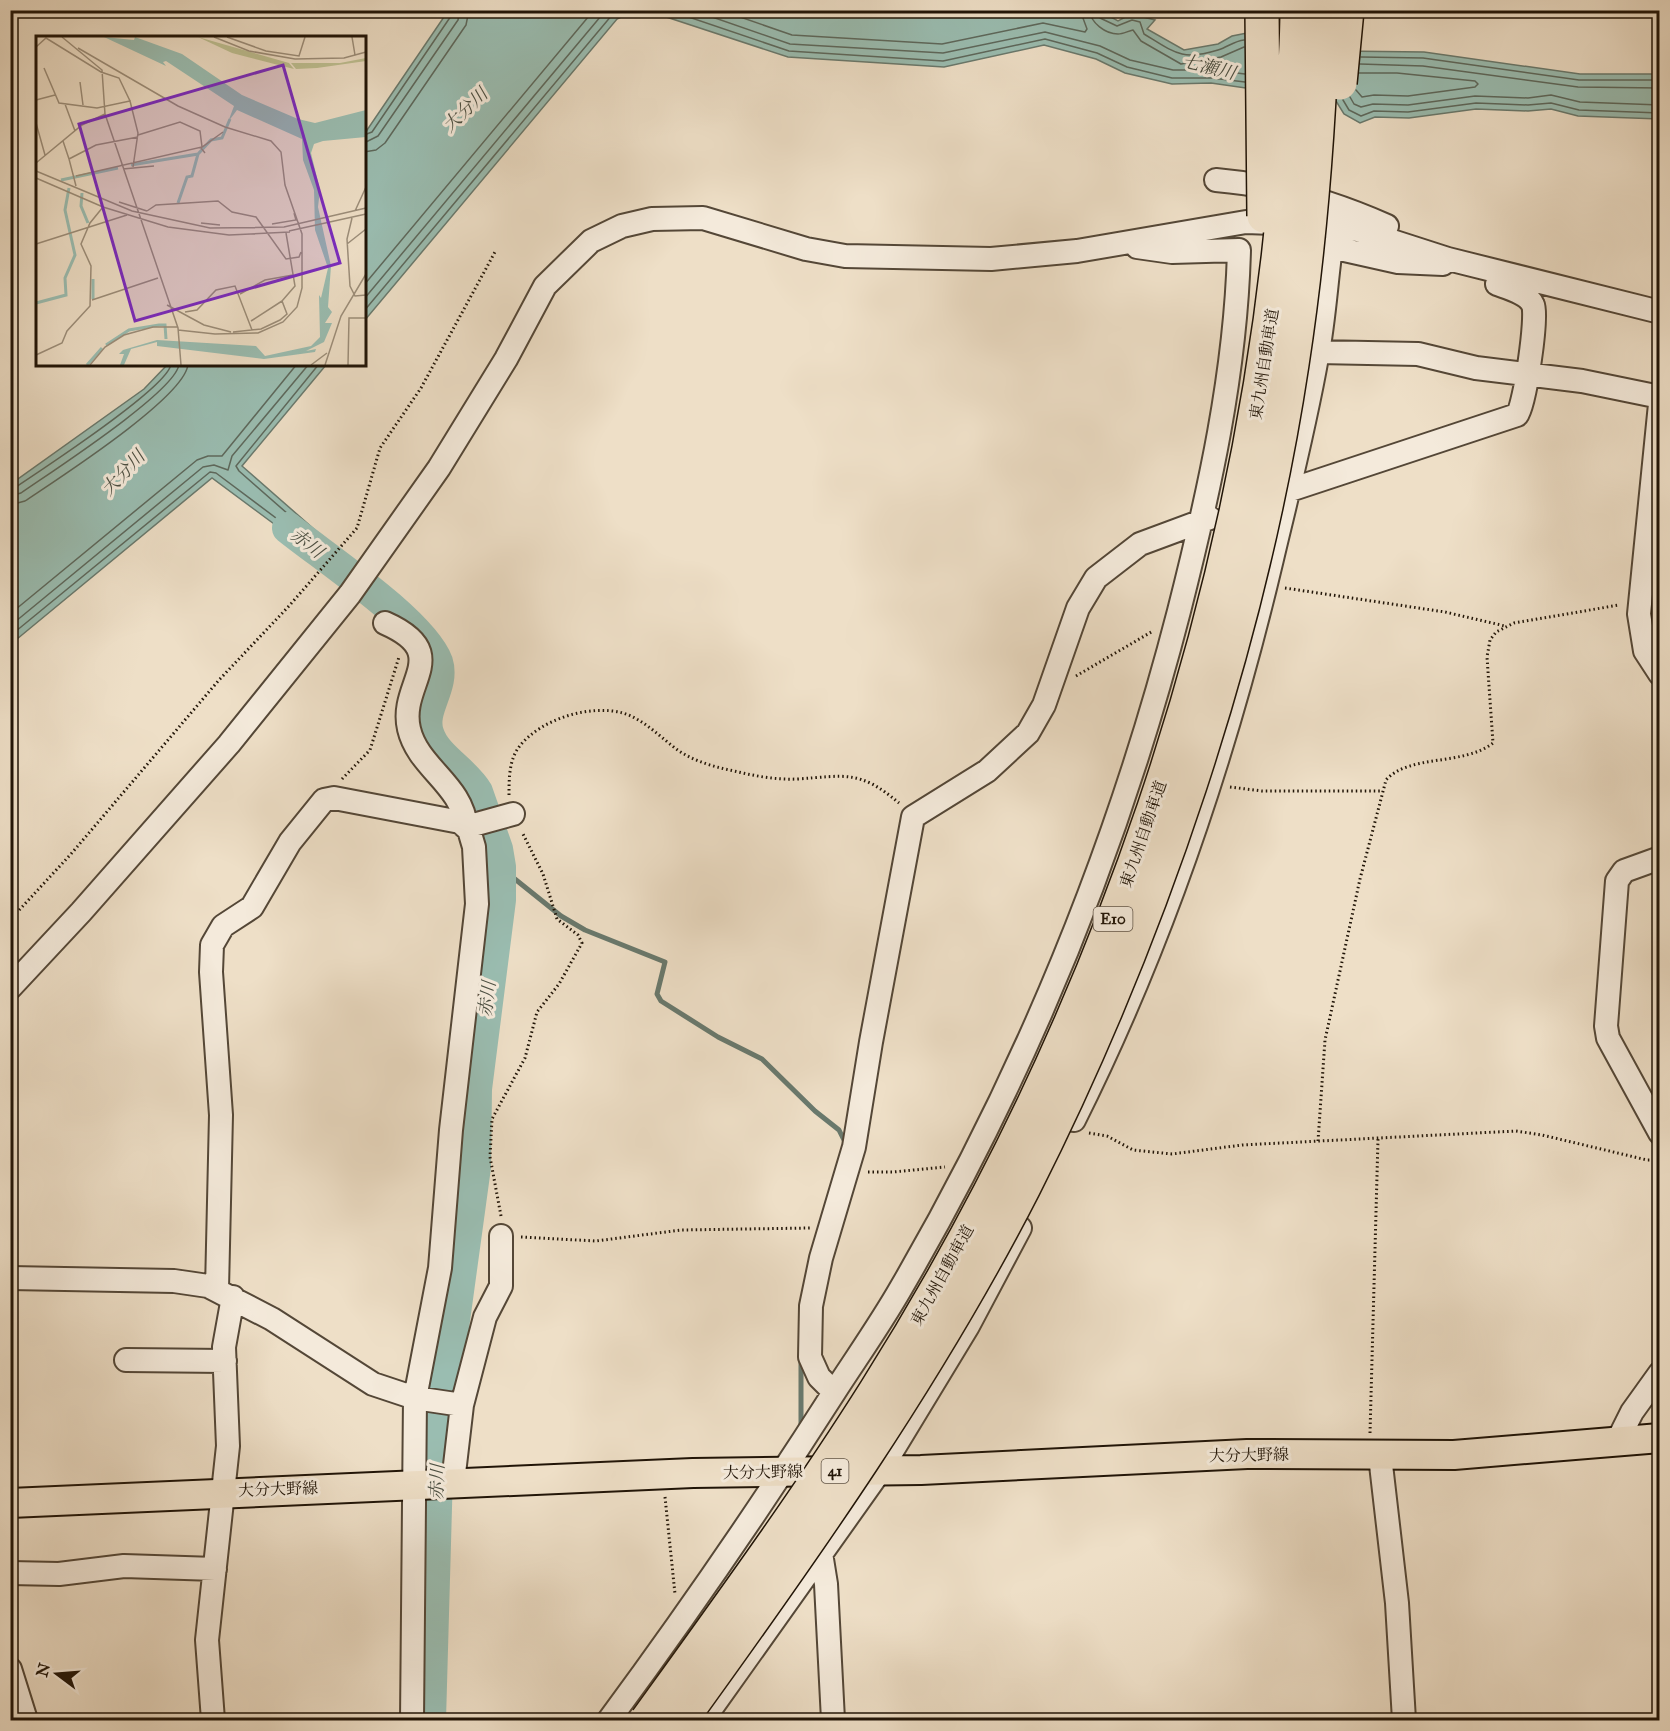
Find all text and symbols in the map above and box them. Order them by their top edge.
inset map [36,36,366,366]
water label: 七瀬川 [1180,50,1240,85]
water label: 大分川 [438,82,494,137]
street label: 東九州自動車道 [1246,307,1282,421]
water label: 大分川 [97,444,151,500]
water label: 赤川 [286,523,330,564]
street label: 東九州自動車道 [1116,778,1170,890]
road number: E10 [1094,907,1132,931]
water label: 赤川 [474,978,500,1018]
street label: 東九州自動車道 [907,1221,977,1329]
street label: 大分大野線 [1209,1445,1289,1465]
road number: 41 [822,1459,848,1483]
water label: 赤川 [425,1462,449,1500]
street label: 大分大野線 [723,1462,803,1482]
street label: 大分大野線 [238,1478,318,1500]
north arrow [27,1644,87,1704]
text: N [32,1660,54,1679]

